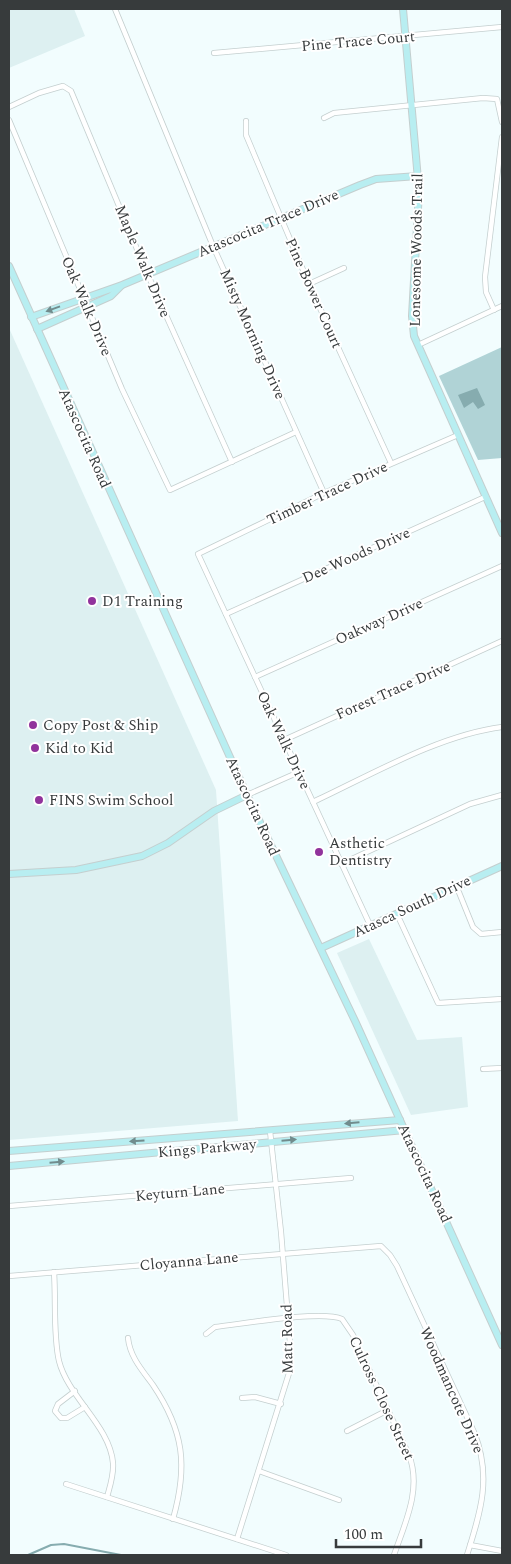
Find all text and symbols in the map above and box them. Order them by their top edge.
street label: Pine Trace Court [300,25,416,58]
street label: Lonesome Woods Trail [404,173,429,327]
street label: Atascocita Trace Drive [194,183,342,264]
street label: Maple Walk Drive [108,201,177,321]
street label: Pine Bower Court [279,234,348,352]
street label: Oak Walk Drive [55,253,118,360]
street label: Misty Morning Drive [213,265,292,403]
one-way arrow [46,306,61,313]
street label: Atascocita Road [52,384,117,492]
street label: Timber Trace Drive [263,455,391,532]
street label: Dee Woods Drive [299,521,414,590]
place label: D1 Training [102,590,183,613]
street label: Oakway Drive [332,592,427,651]
marker: D1 Training [86,595,98,607]
street label: Forest Trace Drive [332,655,454,726]
street label: Oak Walk Drive [251,687,316,793]
place label: Copy Post & Ship [43,714,158,737]
marker: Copy Post & Ship [27,719,39,731]
place label: Kid to Kid [45,737,113,760]
marker: Kid to Kid [29,742,41,754]
street label: Atascocita Road [219,753,286,860]
place label: FINS Swim School [49,789,174,812]
marker: FINS Swim School [33,794,45,806]
place label: Asthetic Dentistry [329,832,392,872]
marker: Asthetic Dentistry [313,846,325,858]
street label: Atasca South Drive [350,869,475,944]
one-way arrow [343,1119,359,1127]
street label: Atascocita Road [391,1120,458,1227]
street label: Kings Parkway [157,1133,258,1164]
one-way arrow [281,1136,297,1144]
one-way arrow [129,1138,145,1146]
one-way arrow [50,1158,66,1166]
street label: Keyturn Lane [134,1177,226,1208]
street label: Cloyanna Lane [139,1246,239,1277]
street label: Matt Road [275,1304,300,1374]
street label: Woodmancote Drive [413,1323,490,1457]
street label: Culross Close Street [343,1332,420,1464]
scale bar [336,1516,421,1548]
text: 100 m [344,1523,383,1546]

